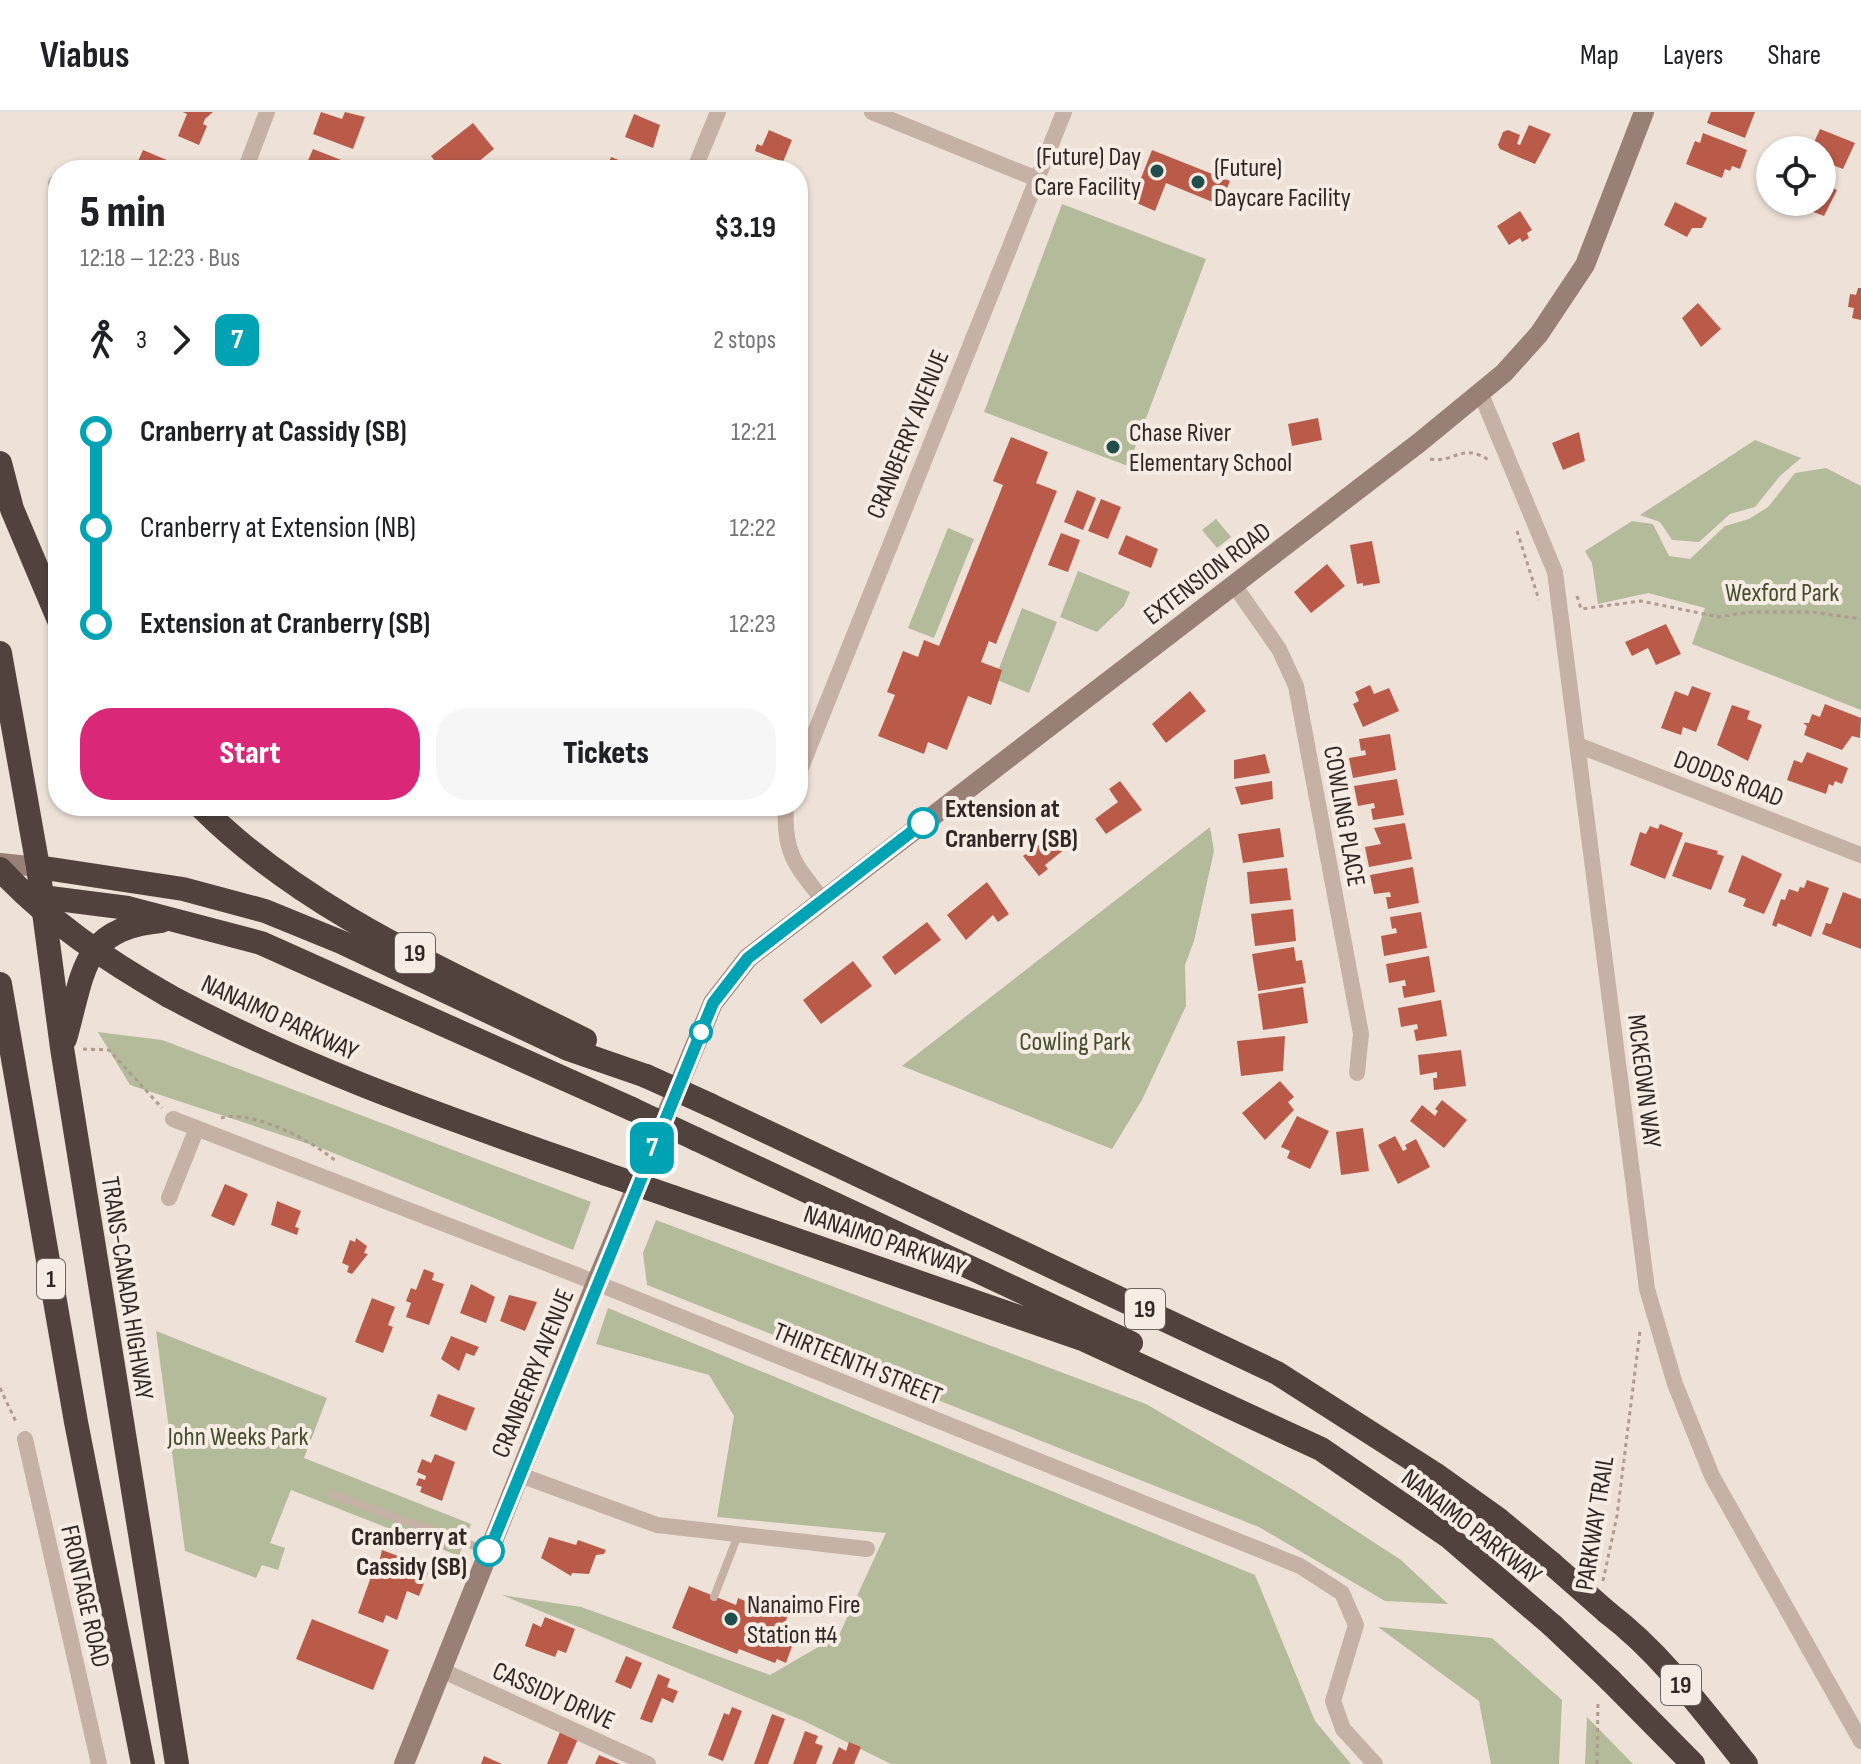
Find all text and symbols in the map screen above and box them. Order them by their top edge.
text: Viabus [40,33,130,78]
text: Map [1580,39,1619,72]
text: Layers [1663,39,1723,72]
text: Share [1767,39,1821,72]
map controls [1756,136,1836,216]
button: locate [1756,136,1836,216]
place label: (Future) Day Care Facility [1034,142,1141,203]
place label: (Future) Daycare Facility [1214,153,1351,214]
marker: (Future) Day Care Facility [1148,162,1166,180]
marker: (Future) Daycare Facility [1189,173,1207,191]
text: 5 min [80,186,166,239]
text: $3.19 [714,210,776,246]
text: 12:18 – 12:23 · Bus [80,243,240,274]
icon: walk [80,318,124,362]
icon: forward [159,318,203,362]
text: 7 [231,323,243,356]
text: 3 [136,325,147,356]
text: 2 stops [713,325,776,356]
street label: CRANBERRY AVENUE [860,346,956,524]
text: Cranberry at Cassidy (SB) [140,414,407,450]
text: 12:21 [731,417,776,448]
place label: Chase River Elementary School [1129,418,1292,479]
marker: Chase River Elementary School [1104,438,1122,456]
text: Cranberry at Extension (NB) [140,510,416,546]
text: 12:22 [730,513,776,544]
street label: EXTENSION ROAD [1138,516,1278,632]
park label: Wexford Park [1725,578,1839,609]
text: Extension at Cranberry (SB) [140,606,430,642]
text: 12:23 [729,609,776,640]
button: Start [80,708,420,800]
button: Tickets [436,708,776,800]
street label: COWLING PLACE [1316,743,1371,889]
street label: DODDS ROAD [1669,744,1788,814]
place label: Extension at Cranberry (SB) [945,794,1078,855]
marker: Extension at Cranberry (SB) [908,808,938,838]
road number: 19 [395,933,435,973]
street label: NANAIMO PARKWAY [196,969,363,1068]
street label: MCKEOWN WAY [1620,1013,1667,1150]
unlabelled marker [690,1021,712,1043]
park label: Cowling Park [1019,1027,1131,1058]
line badge: 7 [626,1122,678,1174]
text: 7 [646,1131,658,1164]
street label: TRANS-CANADA HIGHWAY [94,1174,159,1402]
street label: NANAIMO PARKWAY [799,1199,970,1284]
road number: 1 [37,1259,65,1299]
street label: CRANBERRY AVENUE [485,1285,581,1463]
road number: 19 [1125,1289,1165,1329]
street label: THIRTEENTH STREET [769,1316,946,1412]
park label: John Weeks Park [167,1422,309,1453]
street label: PARKWAY TRAIL [1570,1454,1621,1592]
street label: NANAIMO PARKWAY [1395,1463,1547,1592]
street label: FRONTAGE ROAD [53,1522,116,1670]
place label: Cranberry at Cassidy (SB) [351,1522,467,1583]
marker: Cranberry at Cassidy (SB) [474,1536,504,1566]
place label: Nanaimo Fire Station #4 [747,1590,860,1651]
marker: Nanaimo Fire Station #4 [722,1610,740,1628]
street label: CASSIDY DRIVE [487,1656,619,1737]
road number: 19 [1661,1665,1701,1705]

